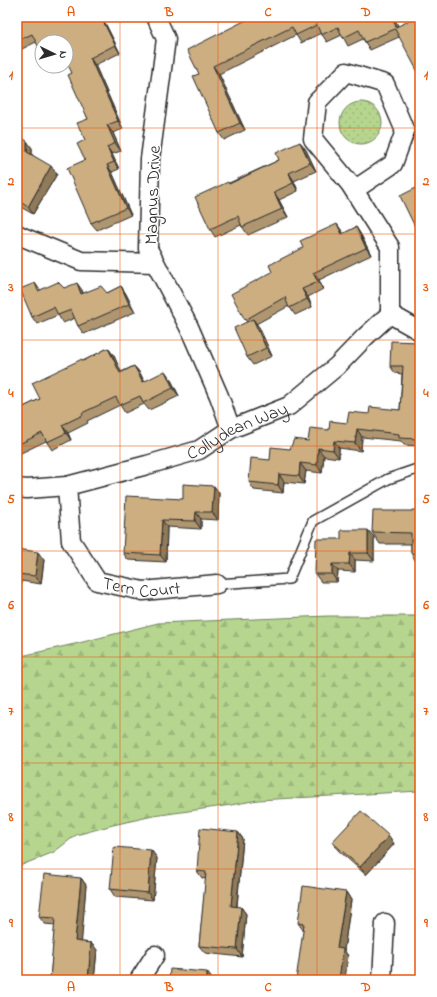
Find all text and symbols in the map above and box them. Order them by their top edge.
text: A [67,3,75,22]
text: B [164,3,174,22]
text: C [264,3,272,22]
text: D [360,3,371,22]
north arrow [34,34,74,74]
text: N [55,50,71,59]
text: 1 [9,66,14,85]
text: 1 [424,66,429,85]
street label: Magnus Drive [139,144,170,245]
text: 2 [7,172,15,191]
text: 2 [422,172,430,191]
text: 3 [7,278,14,297]
text: 3 [422,278,429,297]
text: 4 [7,384,14,403]
text: 4 [422,384,429,403]
street label: Collydean Way [184,397,292,468]
text: 5 [7,490,15,509]
text: 5 [422,490,430,509]
street label: Tern Court [100,571,182,606]
text: 6 [7,596,14,615]
text: 6 [422,596,429,615]
text: 7 [8,702,14,721]
text: 7 [423,702,429,721]
text: 8 [8,808,14,827]
text: 8 [423,808,429,827]
text: 9 [8,914,14,933]
text: 9 [423,914,429,933]
text: A [67,978,75,997]
text: B [164,978,174,997]
text: C [264,978,272,997]
text: D [360,978,371,997]

